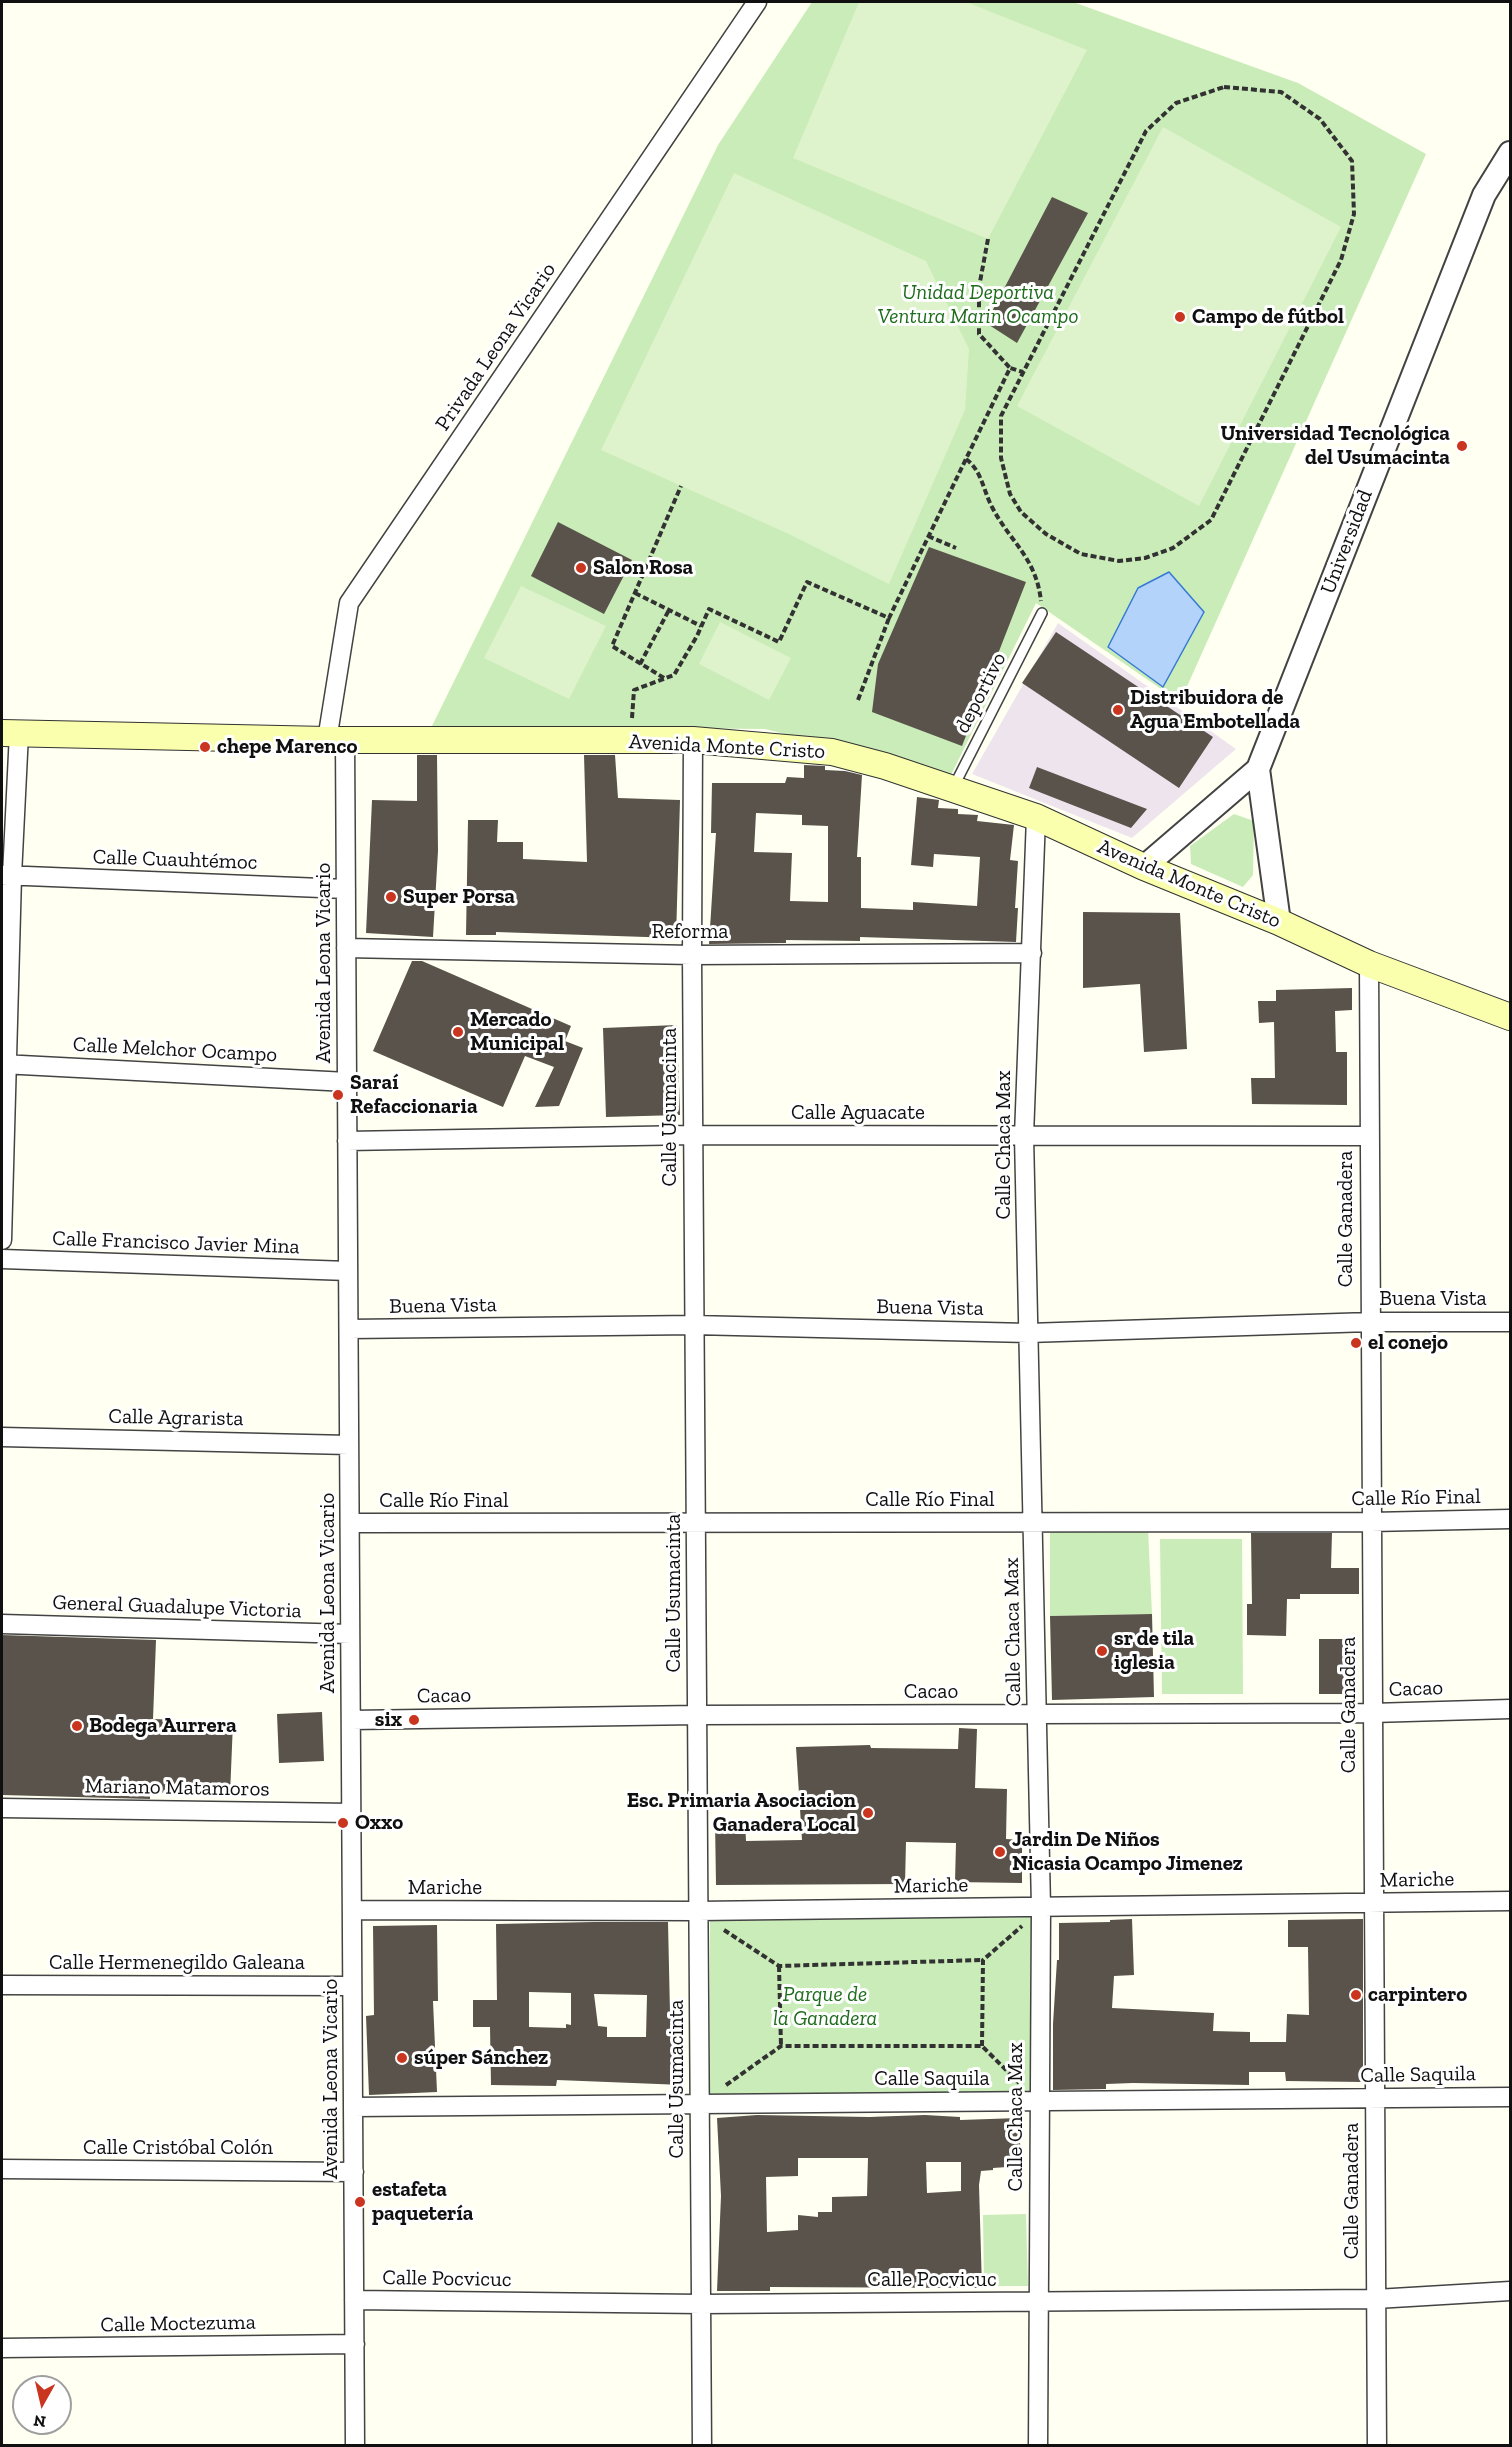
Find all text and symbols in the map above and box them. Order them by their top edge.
street label: Privada Leona Vicario [430,258,562,436]
park label: Unidad Deportiva Ventura Marin Ocampo [877,280,1079,330]
place label: Campo de fútbol [1192,304,1344,330]
marker: Campo de fútbol [1173,310,1187,324]
place label: Universidad Tecnológica del Usumacinta [1221,421,1450,471]
marker: Universidad Tecnológica del Usumacinta [1455,439,1469,453]
street label: Universidad [1316,486,1378,598]
place label: Salon Rosa [593,555,693,581]
marker: Salon Rosa [574,561,588,575]
street label: deportivo [950,649,1012,737]
place label: Distribuidora de Agua Embotellada [1130,685,1300,735]
marker: Distribuidora de Agua Embotellada [1111,703,1125,717]
street label: Avenida Monte Cristo [628,729,826,765]
place label: chepe Marenco [217,734,357,760]
marker: chepe Marenco [198,740,212,754]
street label: Avenida Monte Cristo [1094,834,1284,934]
street label: Calle Cuauhtémoc [92,845,258,875]
street label: Avenida Leona Vicario [311,863,337,1063]
place label: Super Porsa [403,884,515,910]
marker: Super Porsa [384,890,398,904]
street label: Reforma [652,919,728,945]
place label: Mercado Municipal [470,1007,564,1057]
marker: Mercado Municipal [451,1025,465,1039]
street label: Calle Usumacinta [657,1028,683,1186]
street label: Calle Melchor Ocampo [72,1032,278,1068]
place label: Saraí Refaccionaria [350,1070,478,1120]
street label: Calle Chaca Max [991,1071,1017,1219]
marker: Saraí Refaccionaria [331,1088,345,1102]
street label: Calle Aguacate [791,1100,925,1126]
street label: Calle Ganadera [1333,1151,1359,1287]
street label: Calle Francisco Javier Mina [52,1226,300,1260]
street label: Buena Vista [1379,1286,1487,1312]
street label: Buena Vista [389,1292,497,1320]
street label: Buena Vista [876,1294,984,1322]
place label: el conejo [1368,1330,1448,1356]
marker: el conejo [1349,1336,1363,1350]
street label: Calle Agrarista [108,1404,244,1432]
street label: Calle Río Final [1351,1484,1481,1512]
street label: Calle Río Final [865,1487,995,1513]
street label: Calle Río Final [379,1488,509,1514]
street label: Avenida Leona Vicario [315,1493,341,1693]
street label: Calle Usumacinta [661,1514,687,1672]
street label: Calle Chaca Max [999,1557,1027,1707]
street label: General Guadalupe Victoria [52,1590,302,1624]
place label: sr de tila iglesia [1114,1626,1194,1676]
street label: Calle Ganadera [1336,1637,1362,1773]
marker: sr de tila iglesia [1095,1644,1109,1658]
street label: Cacao [1388,1675,1444,1703]
street label: Cacao [904,1679,958,1705]
street label: Cacao [417,1683,471,1709]
place label: six [375,1707,402,1733]
place label: Bodega Aurrera [89,1713,237,1739]
marker: six [407,1713,421,1727]
marker: Bodega Aurrera [70,1719,84,1733]
street label: Mariano Matamoros [84,1774,270,1802]
place label: Esc. Primaria Asociacion Ganadera Local [627,1788,856,1838]
marker: Esc. Primaria Asociacion Ganadera Local [861,1806,875,1820]
place label: Oxxo [355,1810,403,1836]
marker: Oxxo [336,1816,350,1830]
place label: Jardin De Niños Nicasia Ocampo Jimenez [1012,1827,1243,1877]
marker: Jardin De Niños Nicasia Ocampo Jimenez [993,1845,1007,1859]
street label: Mariche [1380,1867,1454,1893]
street label: Mariche [894,1873,968,1899]
street label: Mariche [408,1875,482,1901]
street label: Calle Hermenegildo Galeana [49,1950,305,1976]
street label: Avenida Leona Vicario [318,1979,344,2179]
park label: Parque de la Ganadera [773,1982,877,2032]
place label: carpintero [1368,1982,1467,2008]
marker: carpintero [1349,1988,1363,2002]
street label: Calle Usumacinta [664,2000,690,2158]
street label: Calle Chaca Max [1003,2043,1029,2191]
place label: súper Sánchez [414,2045,548,2071]
marker: súper Sánchez [395,2051,409,2065]
street label: Calle Saquila [1360,2061,1476,2089]
street label: Calle Saquila [874,2066,990,2092]
street label: Calle Ganadera [1339,2123,1365,2259]
street label: Calle Cristóbal Colón [83,2135,273,2161]
place label: estafeta paquetería [372,2177,473,2227]
marker: estafeta paquetería [353,2195,367,2209]
street label: Calle Pocvicuc [382,2265,512,2293]
street label: Calle Pocvicuc [867,2267,997,2293]
street label: Calle Moctezuma [100,2310,256,2338]
north arrow [12,2375,72,2435]
text: N [32,2411,47,2432]

